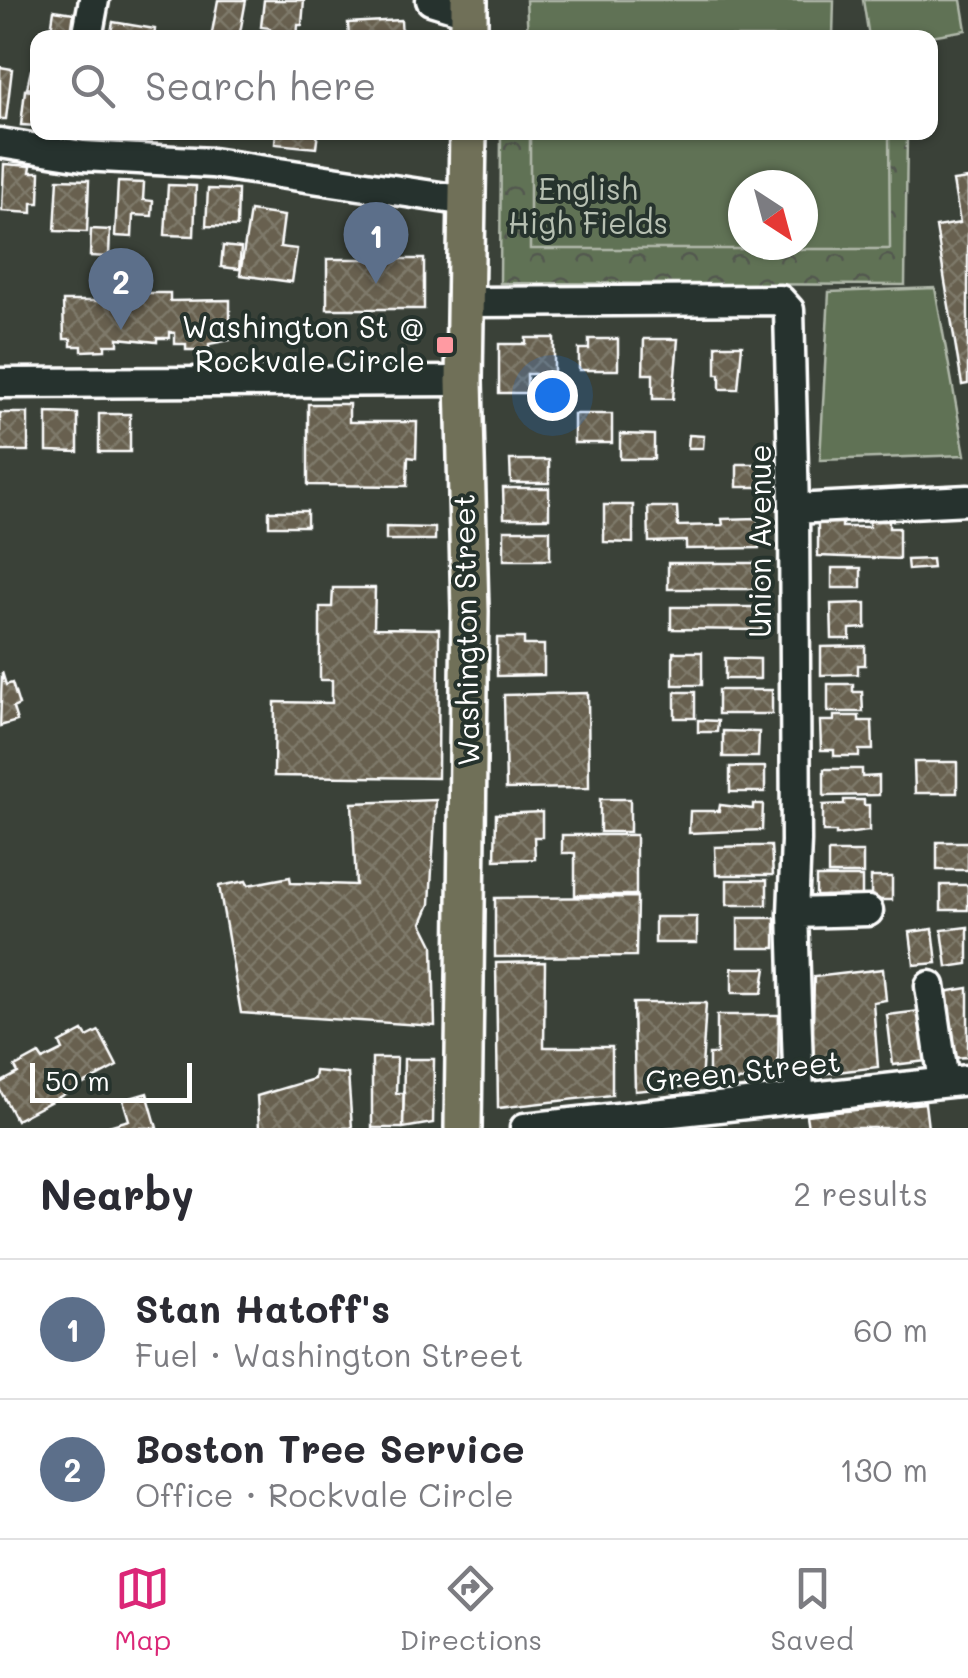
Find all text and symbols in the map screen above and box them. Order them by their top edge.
search box [30,30,938,140]
icon: search [65,58,120,113]
text: Search here [145,60,376,110]
park label: English High Fields [508,168,668,242]
north arrow [728,170,818,260]
pin: 1 [344,202,408,284]
pin: 2 [88,248,154,330]
place label: Washington St @ Rockvale Circle [182,306,425,380]
marker: Washington St @ Rockvale Circle [434,334,456,356]
your location [527,370,578,421]
street label: Union Avenue [739,444,779,638]
street label: Washington Street [443,493,487,767]
street label: Green Street [643,1040,842,1100]
scale bar [30,1058,192,1102]
text: 50 m [45,1062,110,1098]
text: Nearby [40,1166,194,1221]
text: 2 results [793,1172,928,1214]
text: Stan Hatoff's [135,1283,390,1333]
text: 1 [65,1308,80,1350]
text: 60 m [853,1308,928,1350]
text: Fuel · Washington Street [135,1333,523,1375]
text: Boston Tree Service [135,1423,525,1473]
text: 2 [64,1448,81,1490]
text: 130 m [839,1448,928,1490]
text: Office · Rockvale Circle [135,1473,514,1515]
tab: Map [114,1561,171,1657]
tab: Directions [400,1561,542,1657]
tab: Saved [771,1561,854,1657]

